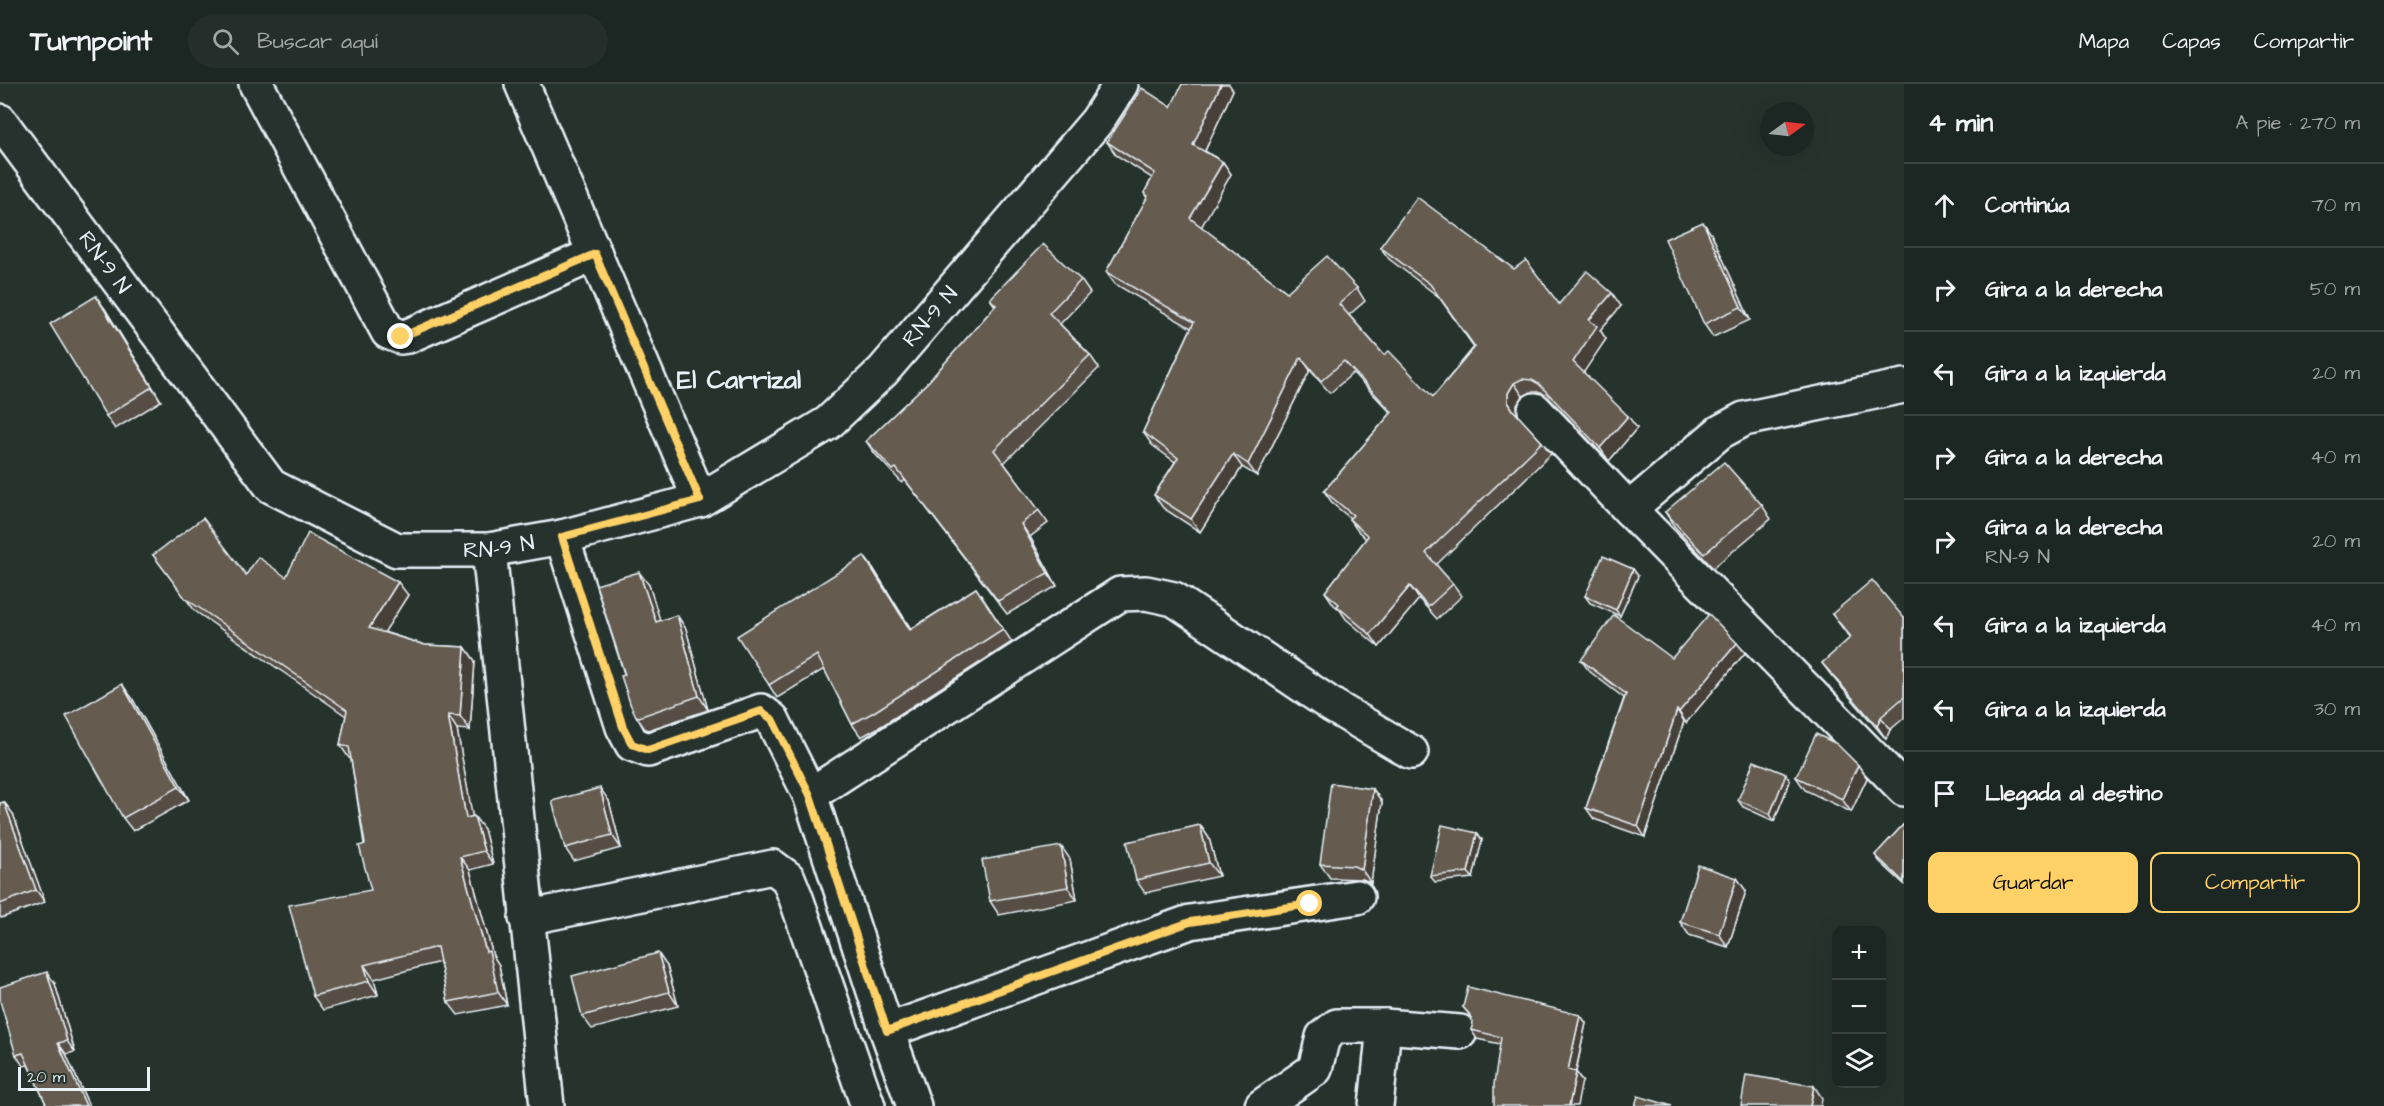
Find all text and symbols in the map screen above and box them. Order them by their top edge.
search box [188,14,608,68]
text: Turnpoint [30,22,152,61]
icon: search [209,25,242,58]
text: Buscar aquí [257,26,378,57]
text: Mapa [2079,27,2129,56]
text: Capas [2162,27,2221,56]
text: Compartir [2254,27,2354,56]
north arrow [1760,102,1814,156]
text: 4 min [1928,105,1993,141]
text: A pie · 270 m [2235,109,2360,137]
icon: ahead [1928,189,1961,222]
text: Continúa [1985,190,2070,221]
text: 70 m [2312,191,2360,219]
street label: RN-9 N [71,224,139,300]
icon: right [1928,273,1961,306]
text: Gira a la derecha [1985,274,2162,305]
text: 50 m [2310,275,2360,303]
street label: RN-9 N [895,279,965,354]
route end [387,323,413,349]
icon: left [1928,357,1961,390]
text: Gira a la izquierda [1985,358,2166,389]
text: 20 m [2312,359,2360,387]
district label: El Carrizal [677,362,801,398]
icon: right [1928,441,1961,474]
text: Gira a la derecha [1985,442,2162,473]
text: 40 m [2310,443,2360,471]
text: Gira a la derecha [1985,512,2162,543]
icon: right [1928,525,1961,558]
street label: RN-9 N [463,527,537,566]
text: 20 m [2312,527,2360,555]
text: RN-9 N [1985,543,2050,571]
icon: left [1928,609,1961,642]
text: Gira a la izquierda [1985,610,2166,641]
text: 40 m [2310,611,2360,639]
icon: left [1928,693,1961,726]
text: Gira a la izquierda [1985,694,2166,725]
text: 30 m [2314,695,2360,723]
icon: arrive [1928,777,1961,810]
text: Llegada al destino [1985,778,2163,809]
button: Guardar [1928,852,2138,913]
button: Compartir [2150,852,2360,913]
route start [1296,890,1322,916]
map controls [1832,926,1886,1088]
button: + [1832,926,1886,980]
button: − [1832,980,1886,1034]
button: layers [1832,1034,1886,1088]
scale bar [18,1064,150,1092]
text: 20 m [27,1066,65,1088]

